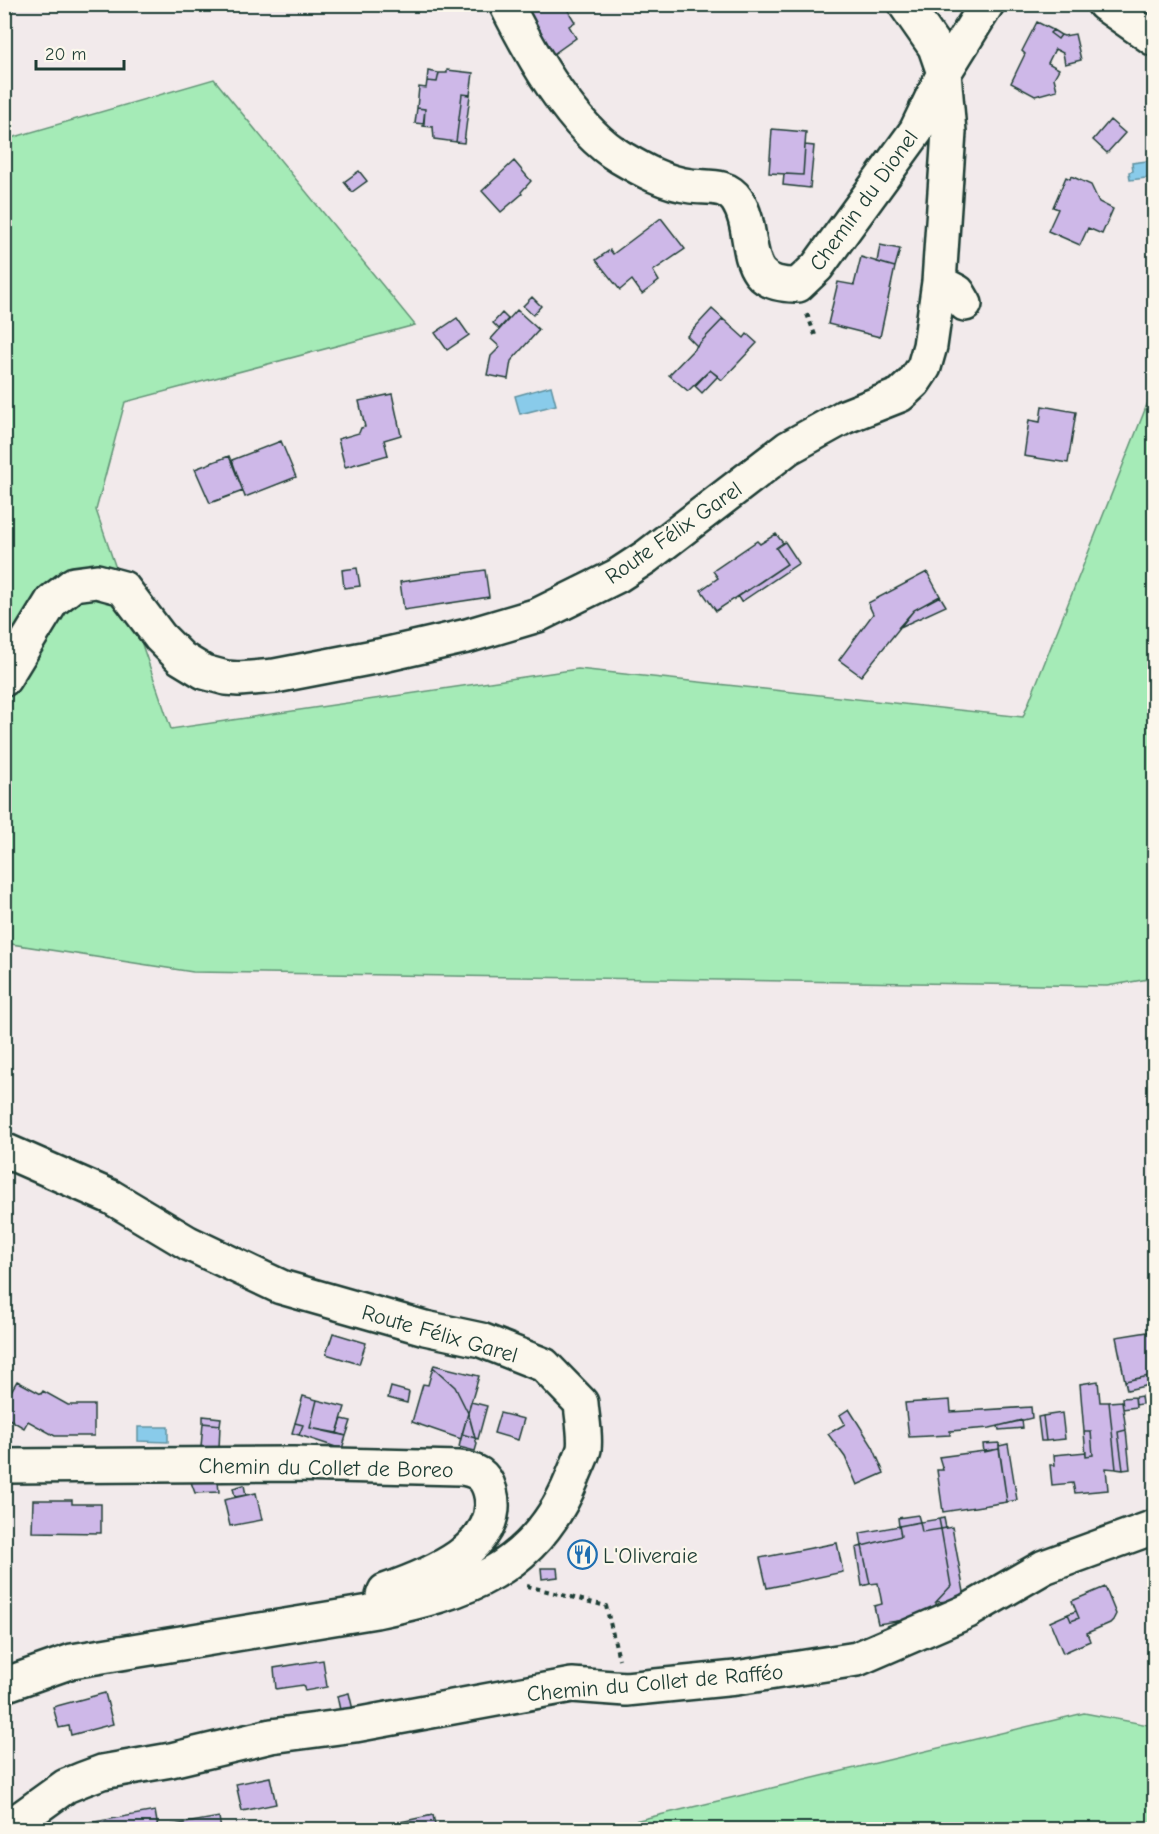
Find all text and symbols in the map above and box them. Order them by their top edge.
scale bar [36,33,124,71]
text: 20 m [45,44,86,65]
street label: Chemin du Dionel [804,125,924,276]
street label: Route Félix Garel [600,476,747,590]
street label: Route Félix Garel [359,1299,521,1369]
street label: Chemin du Collet de Boreo [198,1453,454,1483]
restaurant icon: L'Oliveraie [566,1539,598,1571]
place label: L'Oliveraie [603,1543,698,1569]
street label: Chemin du Collet de Rafféo [526,1659,784,1707]

